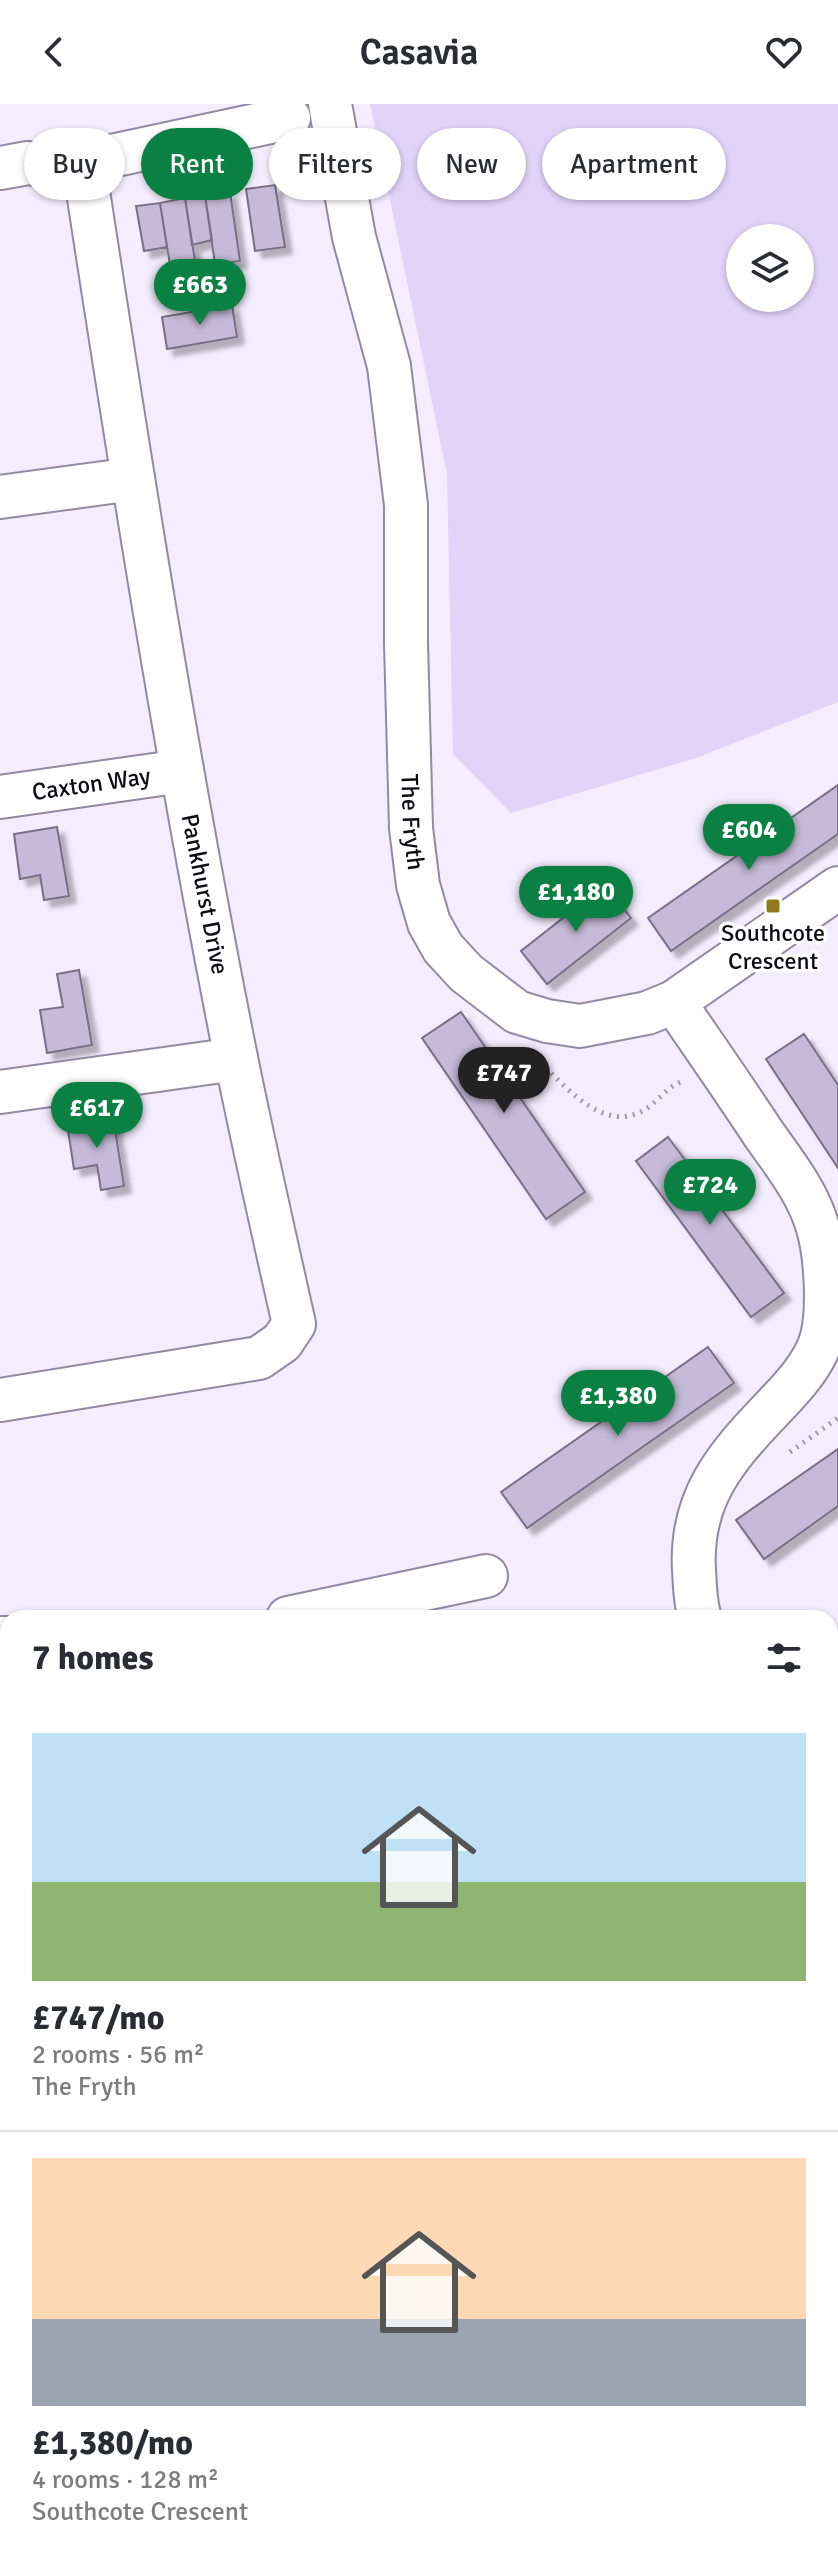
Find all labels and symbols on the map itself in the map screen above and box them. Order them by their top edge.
pin: £663 [153,259,247,327]
street label: Caxton Way [30,761,152,807]
street label: The Fryth [395,773,431,872]
pin: £604 [702,804,796,872]
street label: Pankhurst Drive [175,811,235,977]
pin: £1,180 [511,866,641,934]
marker: Southcote Crescent [764,897,782,915]
place label: Southcote Crescent [721,918,825,976]
pin: £747 [457,1047,551,1115]
pin: £617 [50,1082,144,1150]
pin: £724 [663,1159,757,1227]
pin: £1,380 [553,1370,683,1438]

